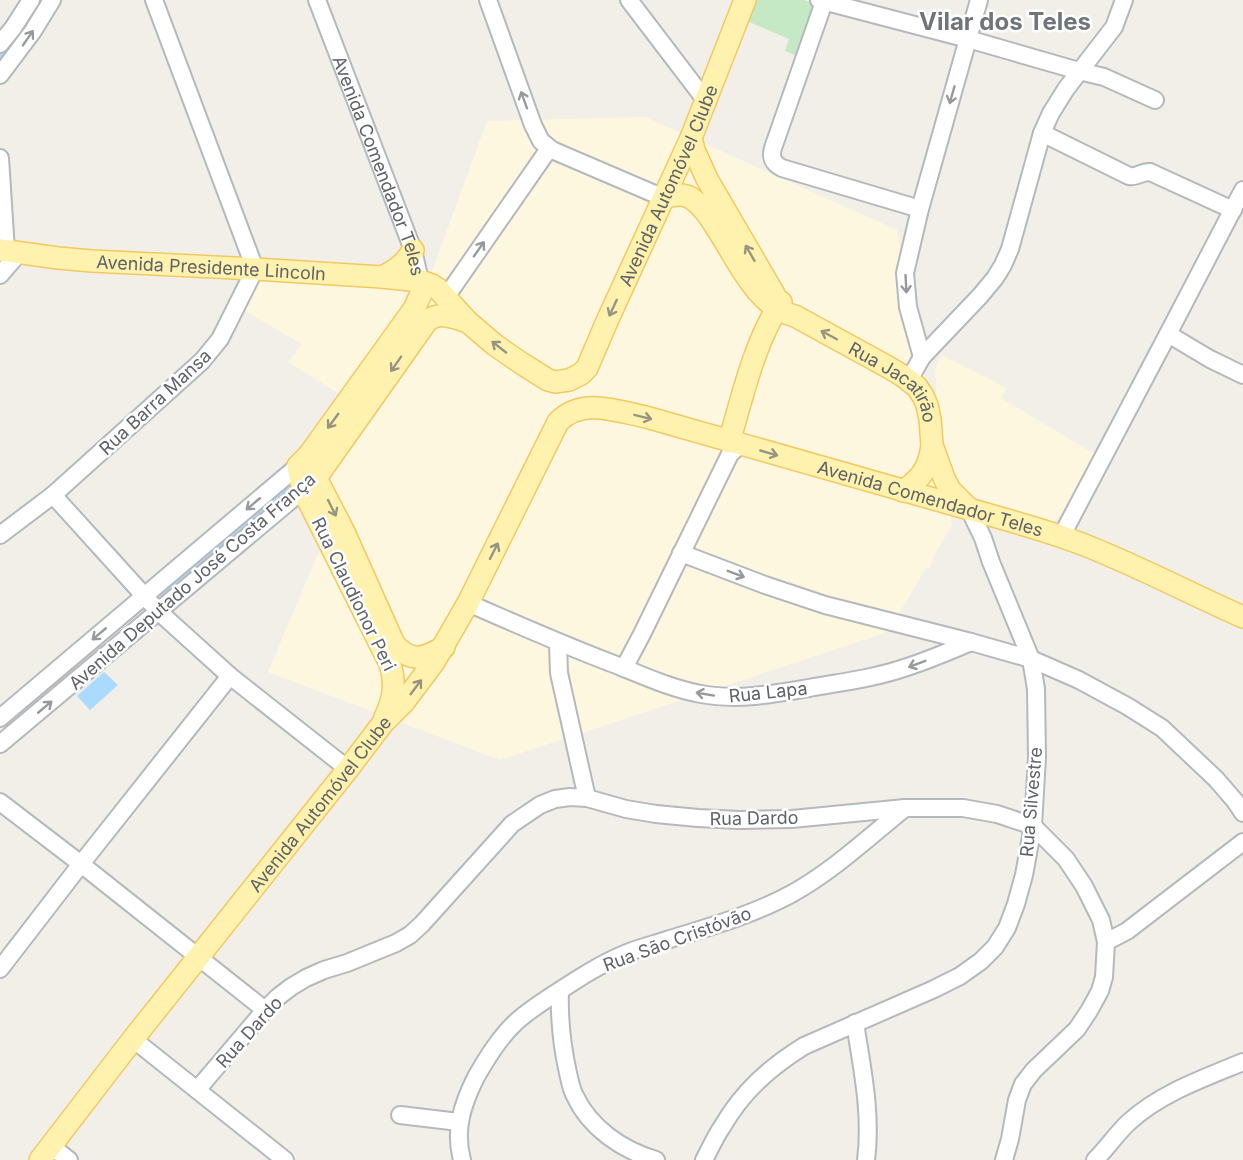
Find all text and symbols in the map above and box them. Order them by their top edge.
district label: Vilar dos Teles [919,7,1091,36]
one-way arrow [22,31,34,47]
street label: Avenida Comendador Teles [329,53,429,278]
street label: Avenida Automóvel Clube [614,82,721,289]
one-way arrow [946,85,957,104]
one-way arrow [518,92,529,110]
one-way arrow [473,241,485,257]
one-way arrow [744,245,756,262]
street label: Avenida Presidente Lincoln [96,251,327,284]
one-way arrow [900,274,911,294]
one-way arrow [606,299,618,317]
one-way arrow [821,329,839,340]
street label: Rua Jacatirão [845,337,941,424]
one-way arrow [491,341,507,354]
street label: Rua Barra Mansa [95,345,215,459]
one-way arrow [390,356,402,372]
one-way arrow [633,411,652,423]
one-way arrow [327,412,340,428]
one-way arrow [759,448,778,459]
street label: Avenida Comendador Teles [815,456,1046,540]
street label: Avenida Deputado José Costa França [64,468,320,694]
one-way arrow [246,497,261,511]
one-way arrow [327,499,338,517]
street label: Rua Claudionor Peri [308,514,400,674]
one-way arrow [489,542,500,560]
one-way arrow [726,569,745,580]
one-way arrow [91,627,107,640]
one-way arrow [908,659,926,670]
street label: Rua Lapa [728,677,808,707]
one-way arrow [409,680,422,696]
one-way arrow [695,689,715,700]
one-way arrow [37,700,52,714]
street label: Avenida Automóvel Clube [244,711,395,896]
street label: Rua Silvestre [1016,746,1046,858]
street label: Rua Dardo [709,807,799,829]
street label: Rua São Cristóvão [600,902,754,976]
street label: Rua Dardo [211,992,287,1072]

